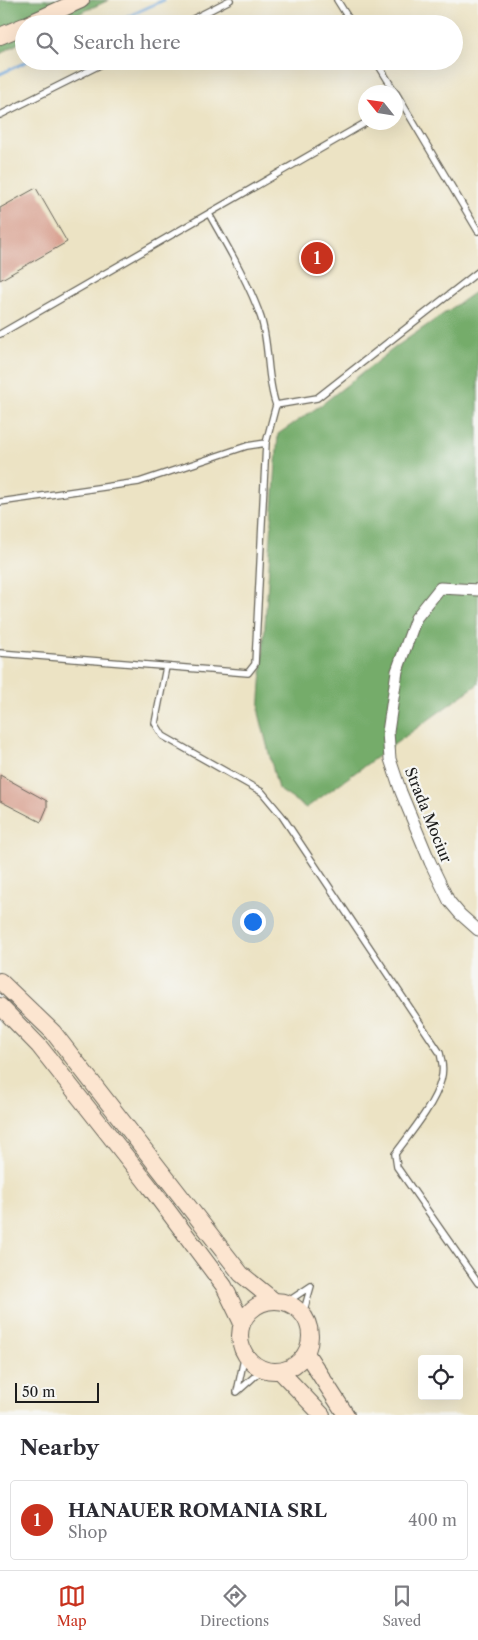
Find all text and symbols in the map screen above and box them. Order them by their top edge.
search box [15,15,463,70]
icon: search [33,29,61,57]
text: Search here [73,31,181,54]
north arrow [358,85,403,130]
pin: 1 [301,239,333,277]
street label: Strada Mociur [401,764,457,866]
your location [240,909,266,935]
map controls [418,1355,463,1400]
button: locate [418,1355,463,1400]
scale bar [15,1380,99,1403]
text: 50 m [22,1383,55,1401]
text: Nearby [20,1435,99,1460]
text: HANAUER ROMANIA SRL [68,1499,327,1522]
text: 1 [33,1510,41,1530]
text: 400 m [408,1510,457,1530]
text: Shop [68,1522,107,1542]
tab: Map [57,1582,87,1630]
tab: Directions [200,1582,269,1630]
tab: Saved [382,1582,421,1630]

